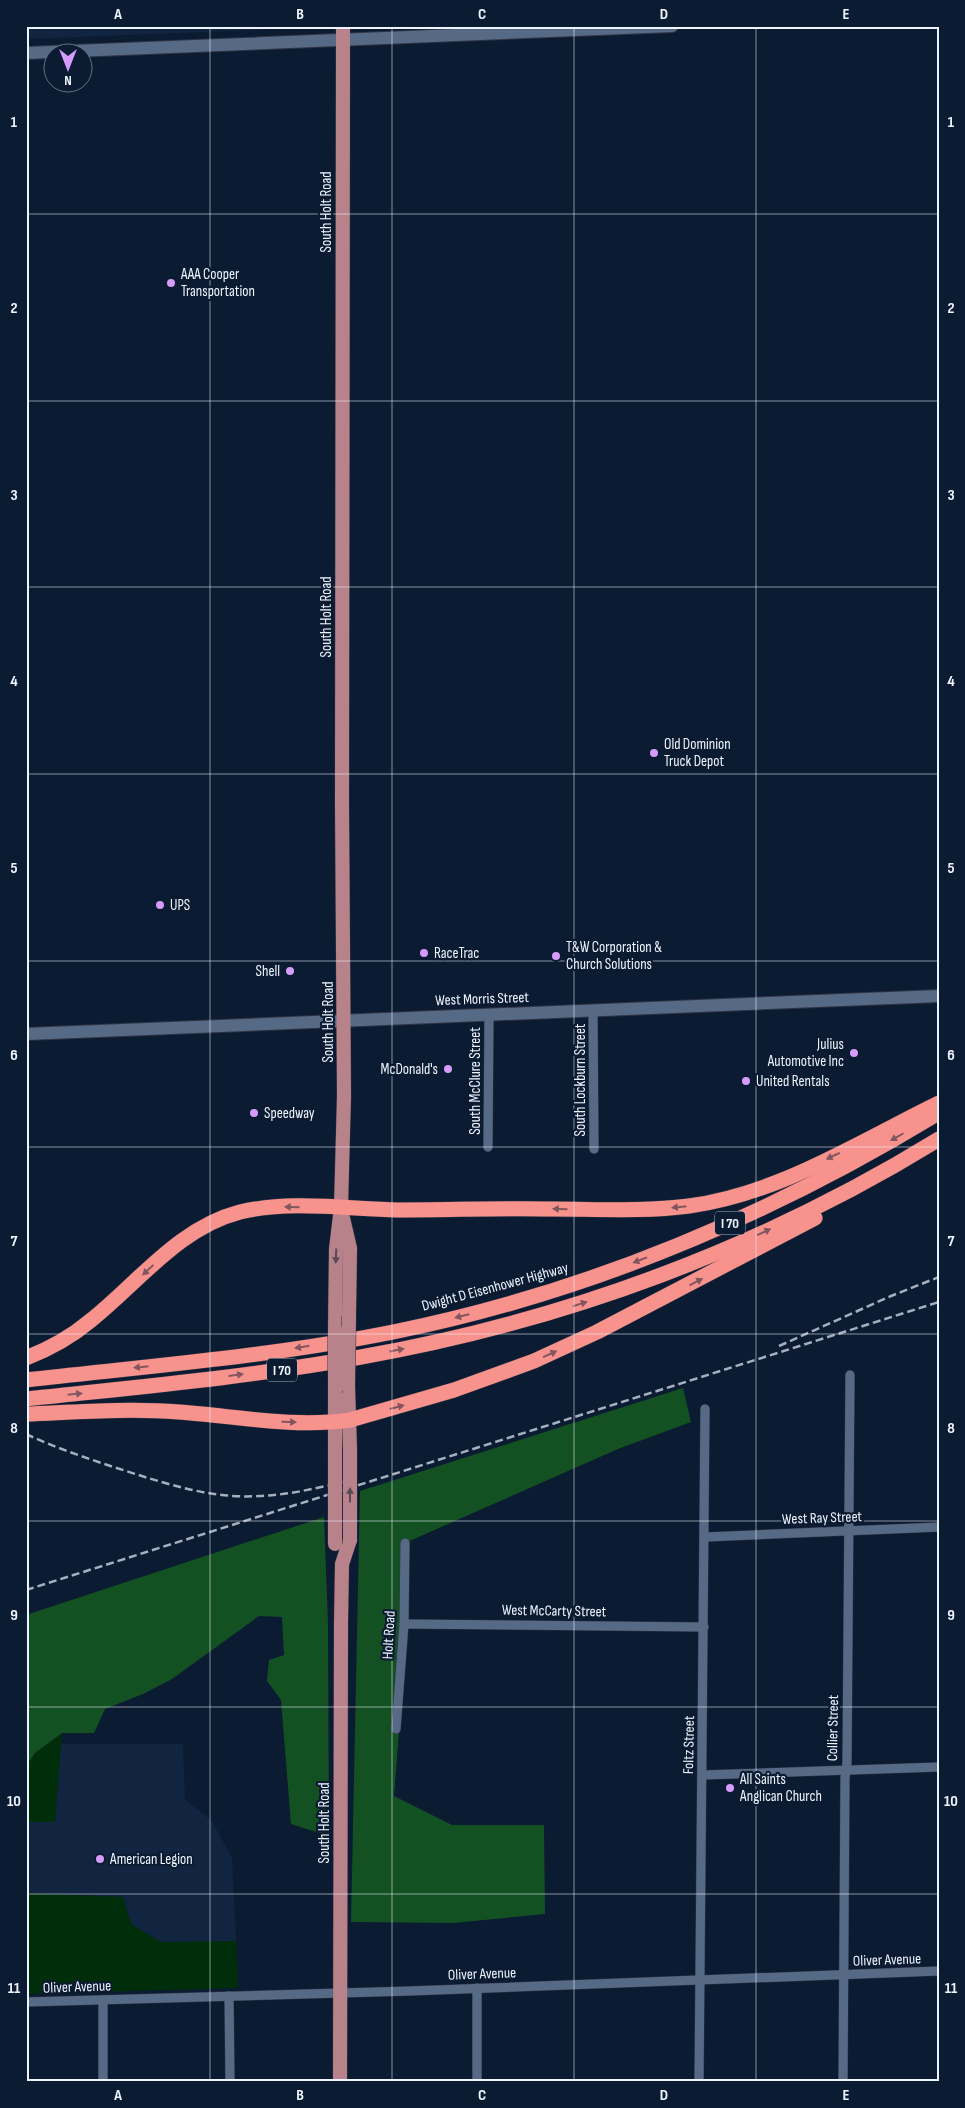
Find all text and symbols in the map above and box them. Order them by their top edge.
text: A [113,5,122,24]
text: B [296,5,304,24]
text: C [478,5,486,24]
text: D [660,5,668,24]
text: E [843,5,850,24]
north arrow [42,42,92,92]
text: N [64,72,72,89]
text: 1 [11,113,18,132]
text: 1 [948,113,955,132]
street label: South Holt Road [317,172,336,252]
place label: AAA Cooper Transportation [180,265,255,301]
marker: AAA Cooper Transportation [165,277,177,289]
text: 2 [10,299,18,318]
text: 2 [947,299,955,318]
text: 3 [10,486,18,505]
text: 3 [947,486,955,505]
street label: South Holt Road [317,577,336,657]
text: 4 [10,672,18,691]
text: 4 [947,672,955,691]
place label: Old Dominion Truck Depot [664,735,731,771]
marker: Old Dominion Truck Depot [648,747,660,759]
text: 5 [10,859,18,878]
text: 5 [947,859,955,878]
place label: UPS [170,896,190,915]
marker: UPS [154,899,166,911]
place label: T&W Corporation & Church Solutions [566,938,662,974]
place label: RaceTrac [434,944,479,963]
marker: RaceTrac [418,947,430,959]
marker: T&W Corporation & Church Solutions [550,950,562,962]
place label: Shell [256,962,280,981]
marker: Shell [284,965,296,977]
street label: South Holt Road [319,982,338,1062]
street label: West Morris Street [435,988,530,1010]
street label: South Lockburn Street [571,1023,590,1136]
street label: South McClure Street [466,1027,485,1135]
place label: Julius Automotive Inc [767,1035,844,1071]
text: 6 [10,1046,18,1065]
text: 6 [947,1046,955,1065]
marker: Julius Automotive Inc [848,1047,860,1059]
place label: McDonald's [381,1060,438,1079]
marker: McDonald's [442,1063,454,1075]
place label: United Rentals [756,1072,830,1091]
marker: United Rentals [740,1075,752,1087]
place label: Speedway [264,1104,315,1123]
marker: Speedway [248,1107,260,1119]
one-way arrow [890,1133,903,1142]
one-way arrow [825,1152,840,1161]
one-way arrow [284,1203,300,1211]
one-way arrow [671,1203,687,1211]
one-way arrow [552,1205,568,1213]
road number: I 70 [715,1212,745,1234]
one-way arrow [757,1228,771,1236]
text: 7 [11,1232,18,1251]
text: 7 [948,1232,955,1251]
one-way arrow [332,1248,340,1264]
one-way arrow [632,1256,647,1264]
street label: Dwight D Eisenhower Highway [420,1258,570,1316]
one-way arrow [142,1264,154,1276]
one-way arrow [688,1278,703,1286]
one-way arrow [573,1299,588,1307]
one-way arrow [454,1312,469,1320]
one-way arrow [294,1344,310,1352]
one-way arrow [389,1346,405,1354]
one-way arrow [543,1349,557,1357]
road number: I 70 [267,1358,297,1382]
one-way arrow [133,1363,149,1371]
one-way arrow [228,1371,244,1379]
one-way arrow [67,1390,83,1398]
one-way arrow [389,1403,404,1411]
one-way arrow [281,1418,297,1426]
text: 8 [10,1419,18,1438]
text: 8 [947,1419,955,1438]
one-way arrow [346,1487,354,1503]
street label: West Ray Street [782,1507,863,1529]
street label: West McCarty Street [502,1601,607,1621]
text: 9 [10,1606,18,1625]
text: 9 [947,1606,955,1625]
street label: Holt Road [378,1610,400,1660]
street label: Collier Street [823,1694,843,1761]
street label: Foltz Street [679,1715,699,1774]
place label: All Saints Anglican Church [739,1770,822,1806]
marker: All Saints Anglican Church [724,1782,736,1794]
street label: South Holt Road [315,1783,334,1863]
text: 10 [7,1792,21,1811]
text: 10 [944,1792,958,1811]
place label: American Legion [109,1850,193,1869]
marker: American Legion [94,1853,106,1865]
street label: Oliver Avenue [853,1949,921,1971]
street label: Oliver Avenue [448,1963,516,1985]
street label: Oliver Avenue [43,1976,111,1998]
text: 11 [8,1979,21,1998]
text: 11 [945,1979,958,1998]
text: A [113,2086,122,2105]
text: B [296,2086,304,2105]
text: C [478,2086,486,2105]
text: D [660,2086,668,2105]
text: E [843,2086,850,2105]

